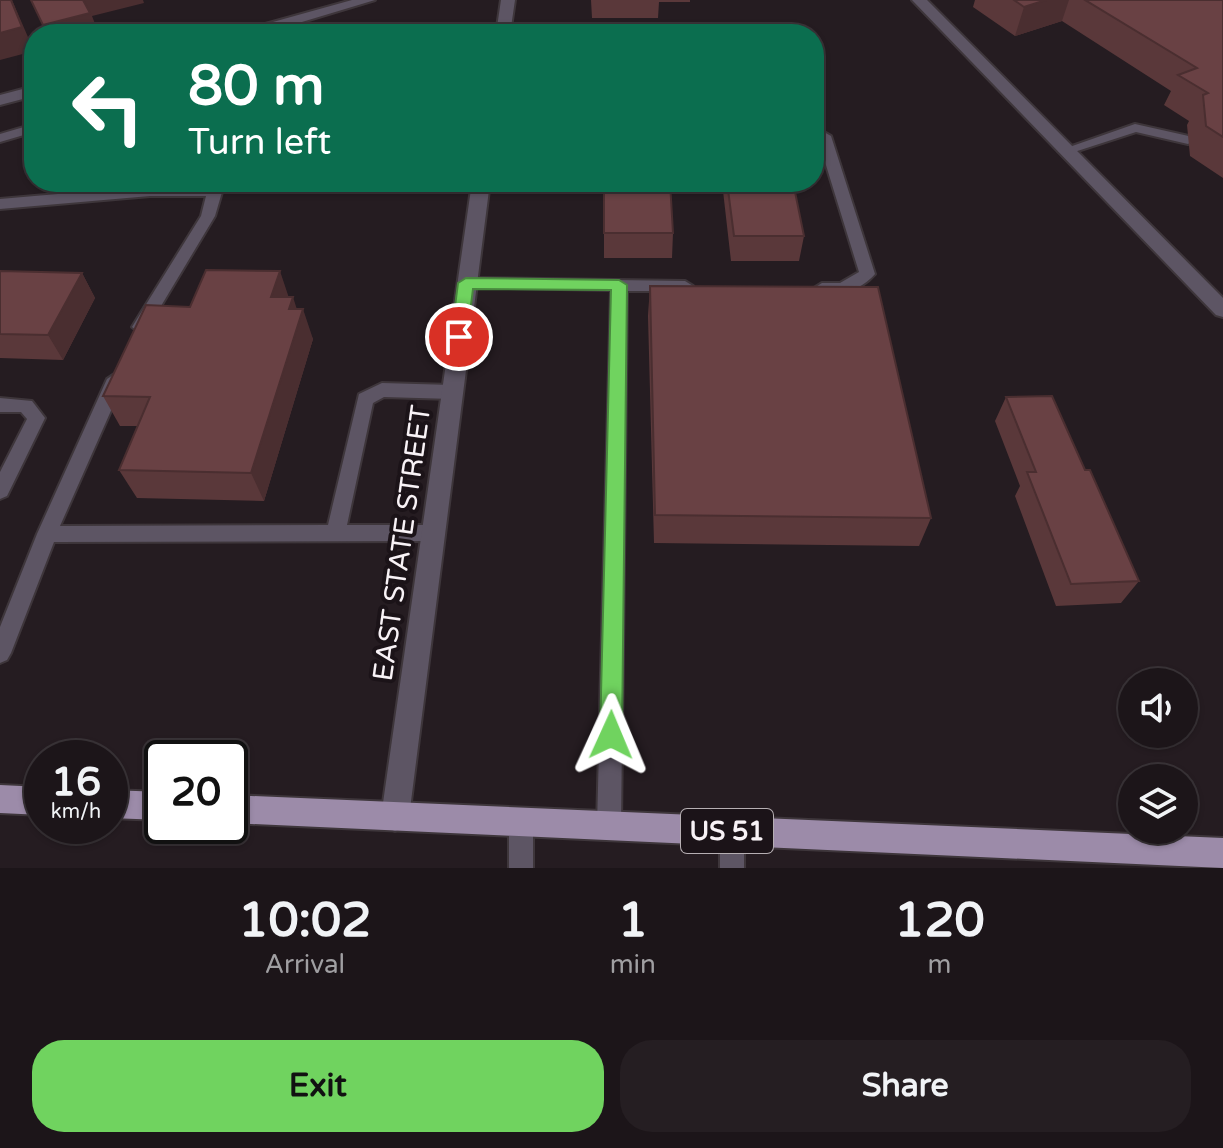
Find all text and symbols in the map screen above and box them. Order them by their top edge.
text: 80 m [188,53,324,120]
icon: left [56,56,160,160]
text: Turn left [188,121,331,164]
pin [425,303,493,371]
icon: arrive [437,315,481,359]
street label: EAST STATE STREET [366,403,438,683]
map controls [1118,668,1198,844]
button: sound [1118,668,1198,748]
position arrow [569,693,653,777]
speed limit sign: 20 [144,740,248,844]
text: 16 [51,758,101,806]
button: layers [1118,764,1198,844]
text: km/h [51,800,101,824]
road number: US 51 [681,809,773,853]
text: 10:02 [238,892,371,950]
text: 1 [618,892,648,950]
text: 120 [894,892,985,950]
text: Arrival [265,949,345,980]
text: min [610,949,656,980]
text: m [928,949,951,980]
button: Exit [32,1040,604,1132]
button: Share [620,1040,1191,1132]

